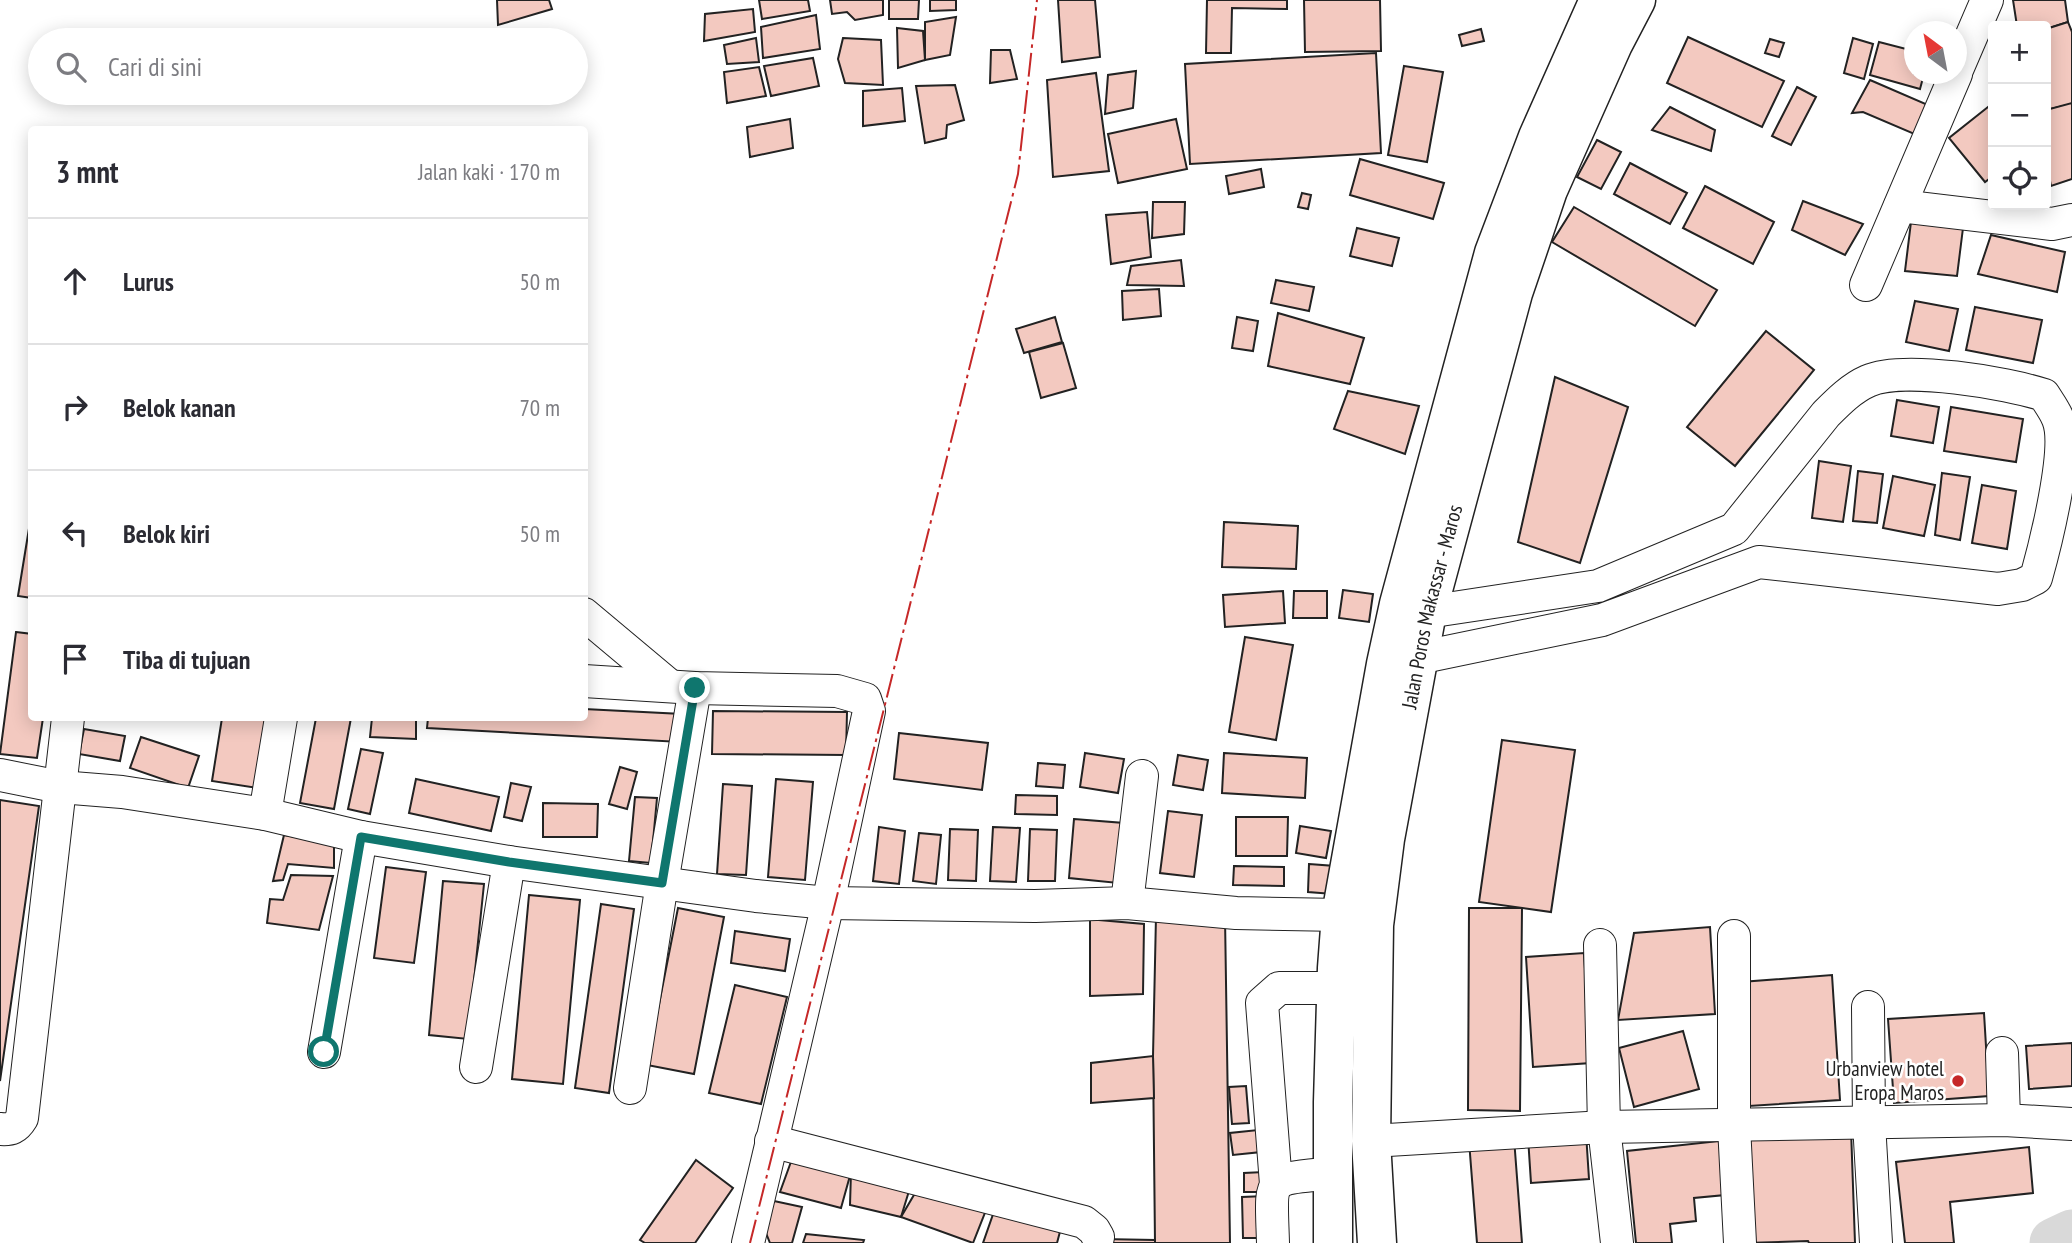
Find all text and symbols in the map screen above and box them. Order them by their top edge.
north arrow [1904,21,1967,84]
map controls [1988,21,2051,210]
button: + [1988,21,2051,84]
search box [28,28,588,105]
icon: search [52,48,90,86]
text: Cari di sini [108,50,202,83]
button: − [1988,84,2051,147]
button: locate [1988,147,2051,210]
text: 3 mnt [56,152,119,191]
text: Jalan kaki · 170 m [418,157,560,186]
icon: ahead [56,262,94,300]
text: Lurus [123,265,174,298]
text: 50 m [519,267,560,296]
icon: right [56,388,94,426]
text: Belok kanan [123,391,236,424]
text: 70 m [519,393,560,422]
street label: Jalan Poros Makassar - Maros [1395,502,1468,712]
icon: left [56,514,94,552]
text: Belok kiri [123,517,210,550]
text: 50 m [519,519,560,548]
icon: arrive [56,640,94,678]
text: Tiba di tujuan [123,643,251,676]
route end [679,672,710,703]
route start [308,1036,339,1067]
place label: Urbanview hotel Eropa Maros [1825,1055,1944,1106]
marker: Urbanview hotel Eropa Maros [1950,1073,1966,1089]

